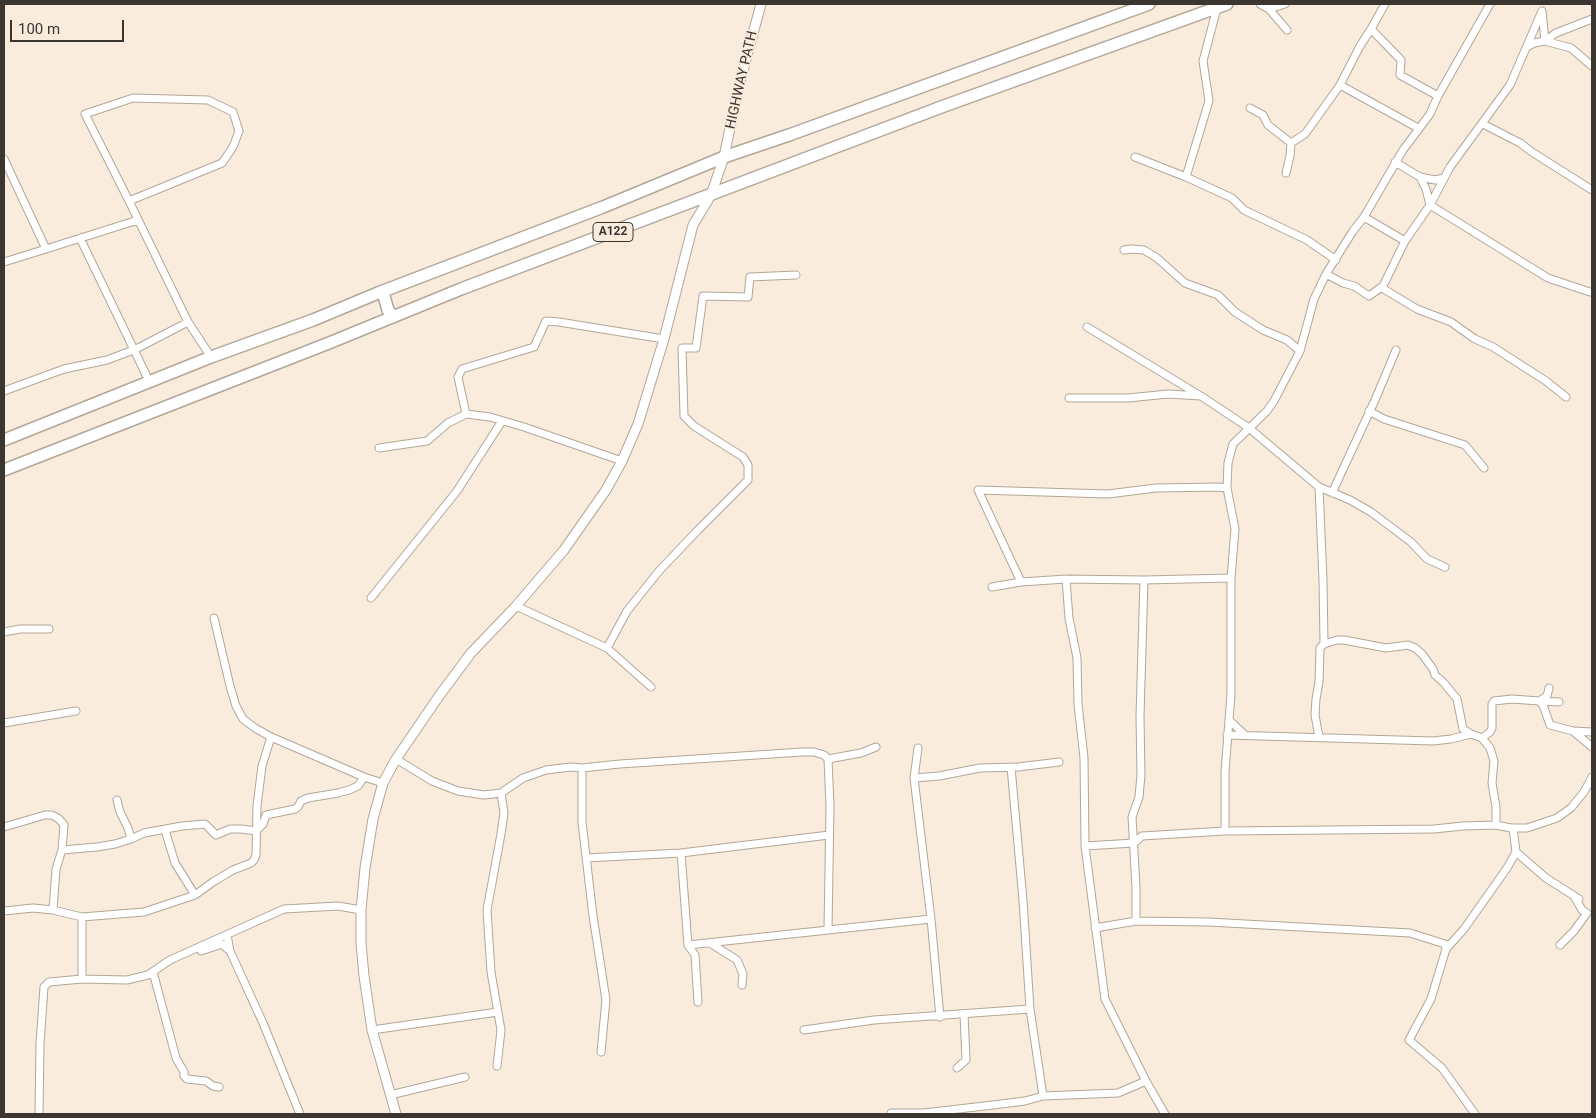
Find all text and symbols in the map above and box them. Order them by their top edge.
scale bar [12,10,126,42]
text: 100 m [18,20,60,38]
street label: HIGHWAY PATH [723,29,761,131]
road number: A122 [593,222,633,242]

